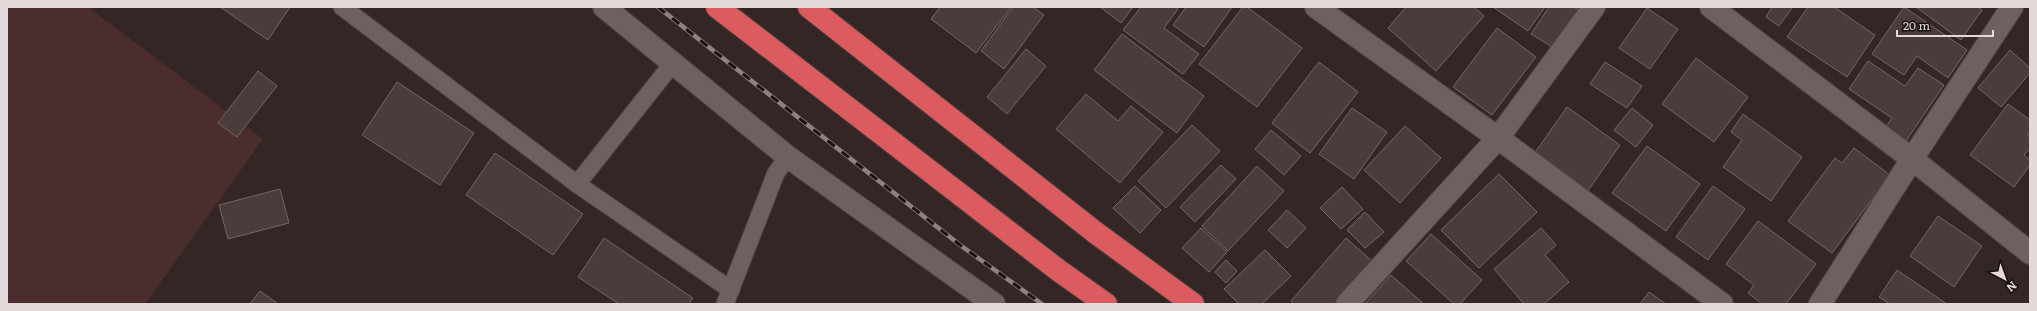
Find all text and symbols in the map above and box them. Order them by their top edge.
scale bar [1897,12,1993,38]
text: 20 m [1903,16,1930,34]
north arrow [1985,259,2025,299]
text: N [2003,278,2021,296]

